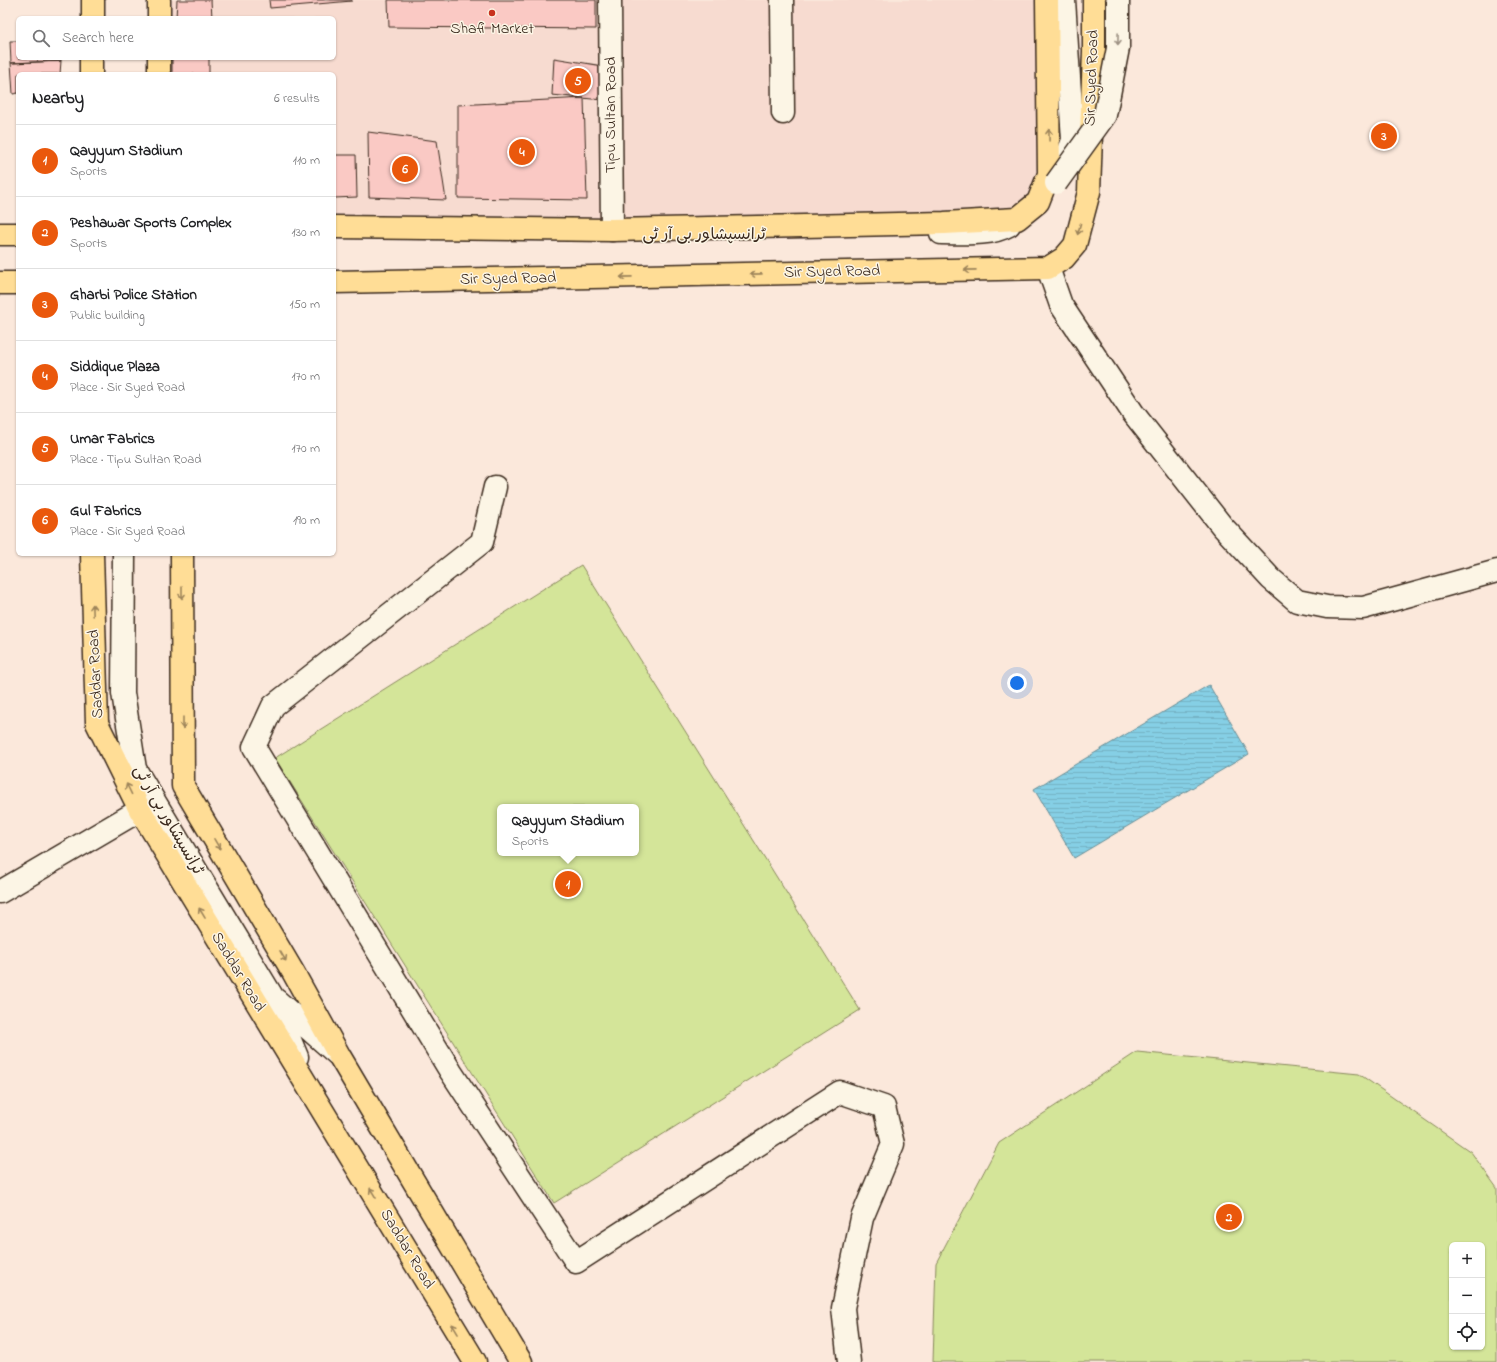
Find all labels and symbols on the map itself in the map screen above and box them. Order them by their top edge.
marker: Shafi Market [487,8,497,18]
place label: Shafi Market [450,17,534,41]
street label: Sir Syed Road [1078,29,1106,127]
one-way arrow [1114,32,1122,45]
street label: Tipu Sultan Road [599,57,623,173]
pin: 5 [565,66,591,96]
pin: 3 [1371,121,1397,151]
one-way arrow [1045,129,1053,142]
pin: 4 [509,137,535,167]
pin: 6 [392,154,418,184]
street label: ٹرانسپشاور بی آر ٹی [642,223,766,247]
one-way arrow [1075,223,1082,236]
street label: Sir Syed Road [784,259,880,285]
street label: Sir Syed Road [460,266,556,292]
one-way arrow [964,266,977,274]
one-way arrow [750,270,763,278]
one-way arrow [620,273,633,280]
one-way arrow [178,586,186,599]
one-way arrow [90,604,97,617]
street label: Saddar Road [82,629,110,719]
your location [1007,673,1027,693]
one-way arrow [179,716,187,729]
street label: ٹرانسپشاور بی آر ٹی [127,761,209,880]
one-way arrow [125,783,132,795]
one-way arrow [214,838,222,850]
pin: 1 [555,869,581,899]
one-way arrow [198,907,206,919]
street label: Saddar Road [205,928,271,1016]
one-way arrow [280,950,288,962]
one-way arrow [369,1188,377,1199]
pin: 2 [1216,1202,1242,1232]
street label: Saddar Road [374,1205,440,1293]
one-way arrow [450,1323,458,1335]

